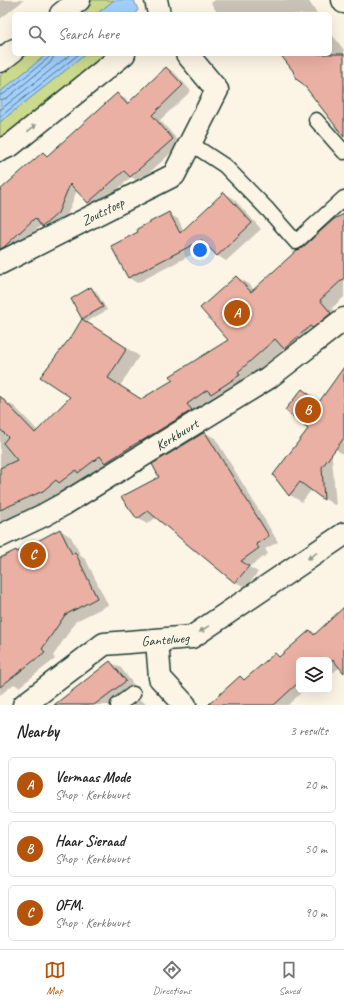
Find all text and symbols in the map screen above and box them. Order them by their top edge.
search box [12,12,332,56]
icon: search [26,23,48,45]
text: Search here [58,25,119,44]
one-way arrow [27,124,37,133]
street label: Zoutstoep [79,193,128,229]
your location [190,240,210,260]
pin: A [224,298,250,328]
pin: B [295,395,321,425]
street label: Kerkbuurt [152,414,203,455]
pin: C [20,540,46,570]
one-way arrow [307,552,317,560]
one-way arrow [199,625,210,633]
street label: Gantelweg [141,629,191,650]
map controls [296,657,332,693]
button: layers [296,657,332,693]
text: Nearby [16,721,59,742]
text: 3 results [290,723,328,739]
text: Vermaas Mode [55,768,130,787]
text: A [27,777,33,793]
text: 20 m [305,777,327,793]
text: Shop · Kerkbuurt [55,787,130,803]
text: Haar Sieraad [55,832,125,851]
text: B [27,841,33,857]
text: 50 m [305,841,327,857]
text: Shop · Kerkbuurt [55,851,130,867]
text: OFM. [55,896,83,915]
text: C [27,905,33,921]
text: 90 m [305,905,327,921]
text: Shop · Kerkbuurt [55,915,130,931]
tab: Map [44,959,66,997]
tab: Directions [153,959,191,997]
tab: Saved [278,959,300,997]

